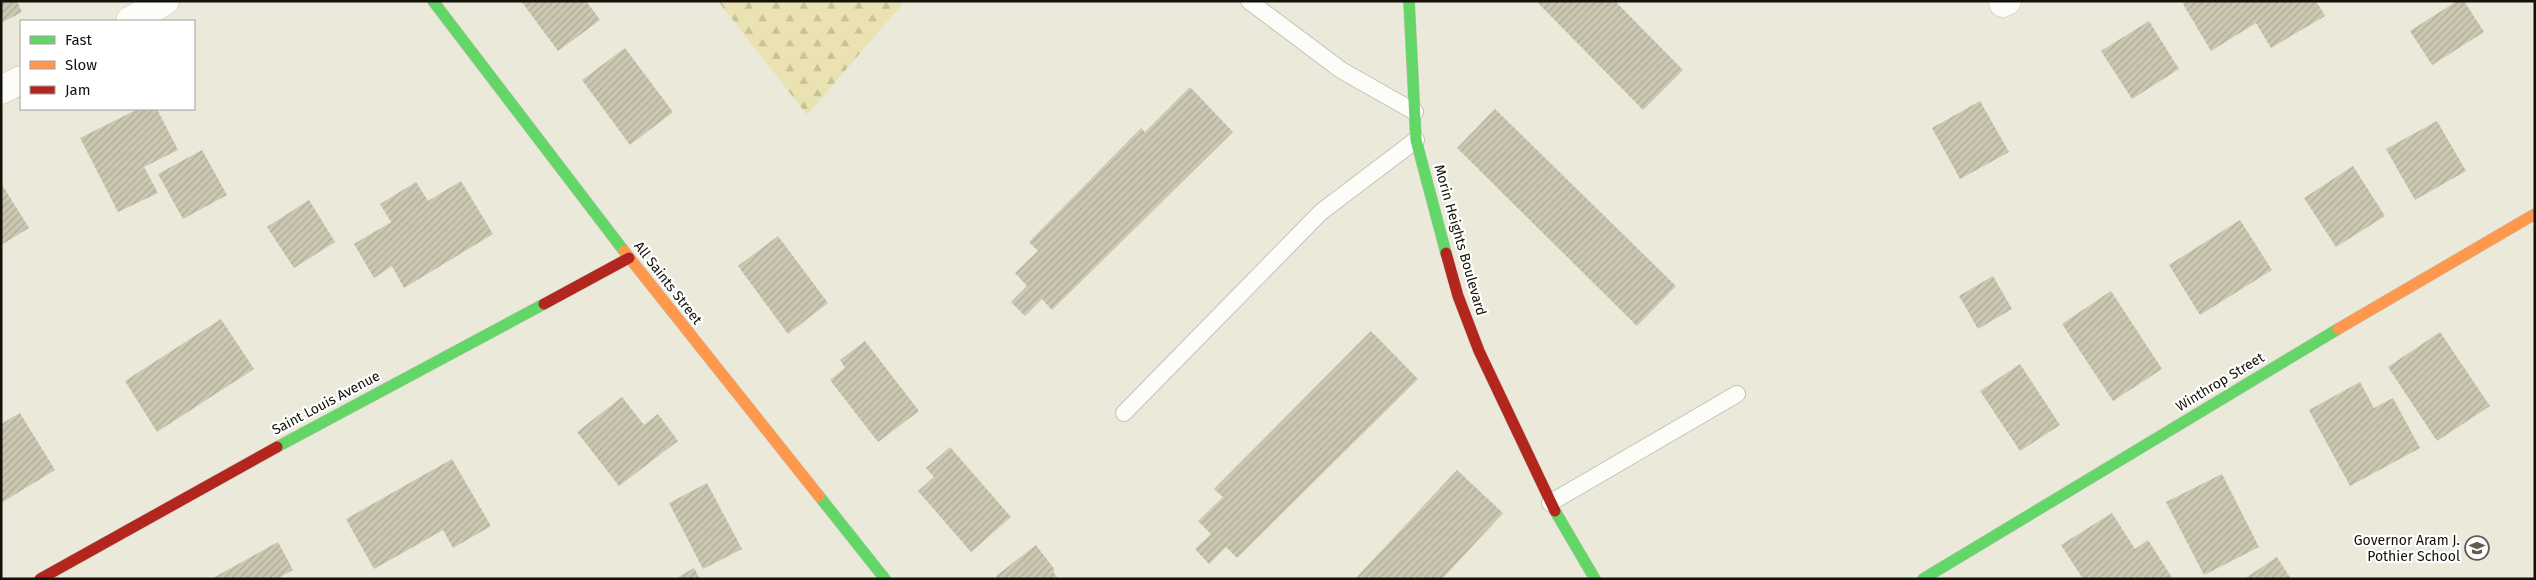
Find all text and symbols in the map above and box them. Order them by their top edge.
legend [20,20,195,110]
text: Fast [65,31,92,49]
text: Slow [65,56,97,74]
text: Jam [65,81,91,99]
street label: Morin Heights Boulevard [1430,163,1490,317]
street label: All Saints Street [630,238,706,329]
street label: Winthrop Street [2173,348,2268,415]
street label: Saint Louis Avenue [269,367,383,439]
place label: Governor Aram J. Pothier School [2354,532,2460,565]
school or university icon: Governor Aram J. Pothier School [2464,535,2490,561]

